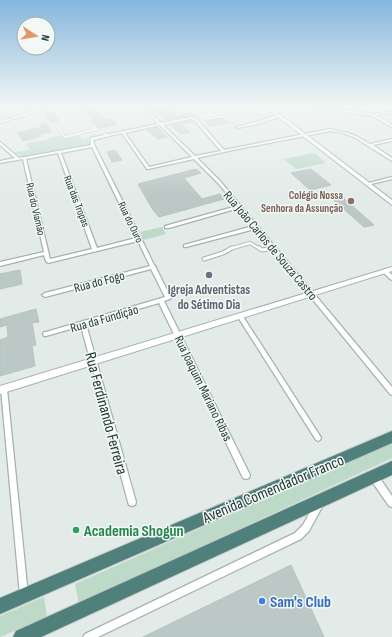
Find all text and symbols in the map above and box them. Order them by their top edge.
north arrow [16,16,56,56]
text: N [38,34,52,42]
street label: Rua das Tropas [61,174,92,229]
street label: Rua do Viamão [23,182,48,237]
street label: Rua João Carlos de Souza Castro [220,188,321,304]
place label: Colégio Nossa Senhora da Assunção [261,189,344,215]
marker: Colégio Nossa Senhora da Assunção [346,196,356,206]
street label: Rua do Ouro [115,200,146,245]
street label: Rua do Fogo [72,268,126,296]
marker: Igreja Adventistas do Sétimo Dia [204,270,214,280]
place label: Igreja Adventistas do Sétimo Dia [168,282,250,313]
street label: Rua da Fundição [68,302,140,336]
street label: Rua Joaquim Mariano Ribas [171,333,236,444]
street label: Rua Ferdinando Ferreira [80,350,131,477]
street label: Avenida Comendador Franco [199,451,347,528]
place label: Academia Shogun [83,522,184,541]
marker: Academia Shogun [71,525,81,535]
place label: Sam's Club [270,593,331,612]
marker: Sam's Club [257,596,267,606]

